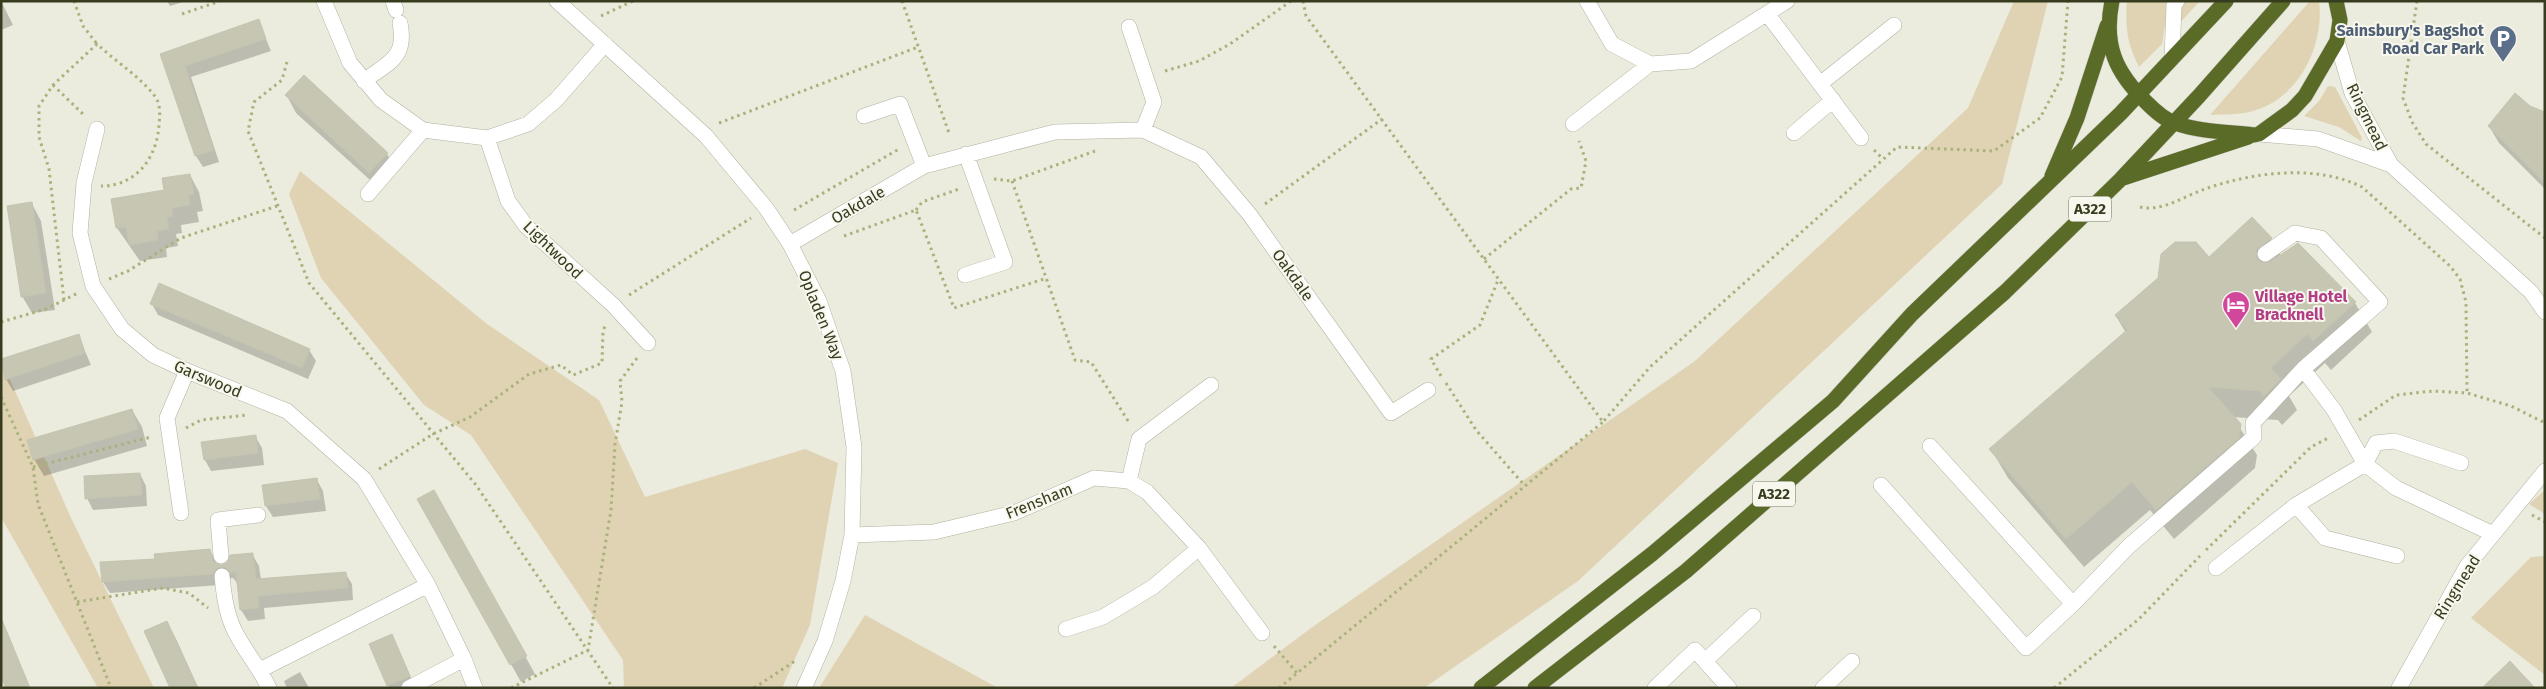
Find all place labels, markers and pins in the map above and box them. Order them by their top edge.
place label: Sainsbury's Bagshot Road Car Park [2336,21,2485,58]
parking icon: Sainsbury's Bagshot Road Car Park [2488,24,2518,63]
place label: Village Hotel Bracknell [2254,287,2347,324]
hotel icon: Village Hotel Bracknell [2221,290,2251,329]

